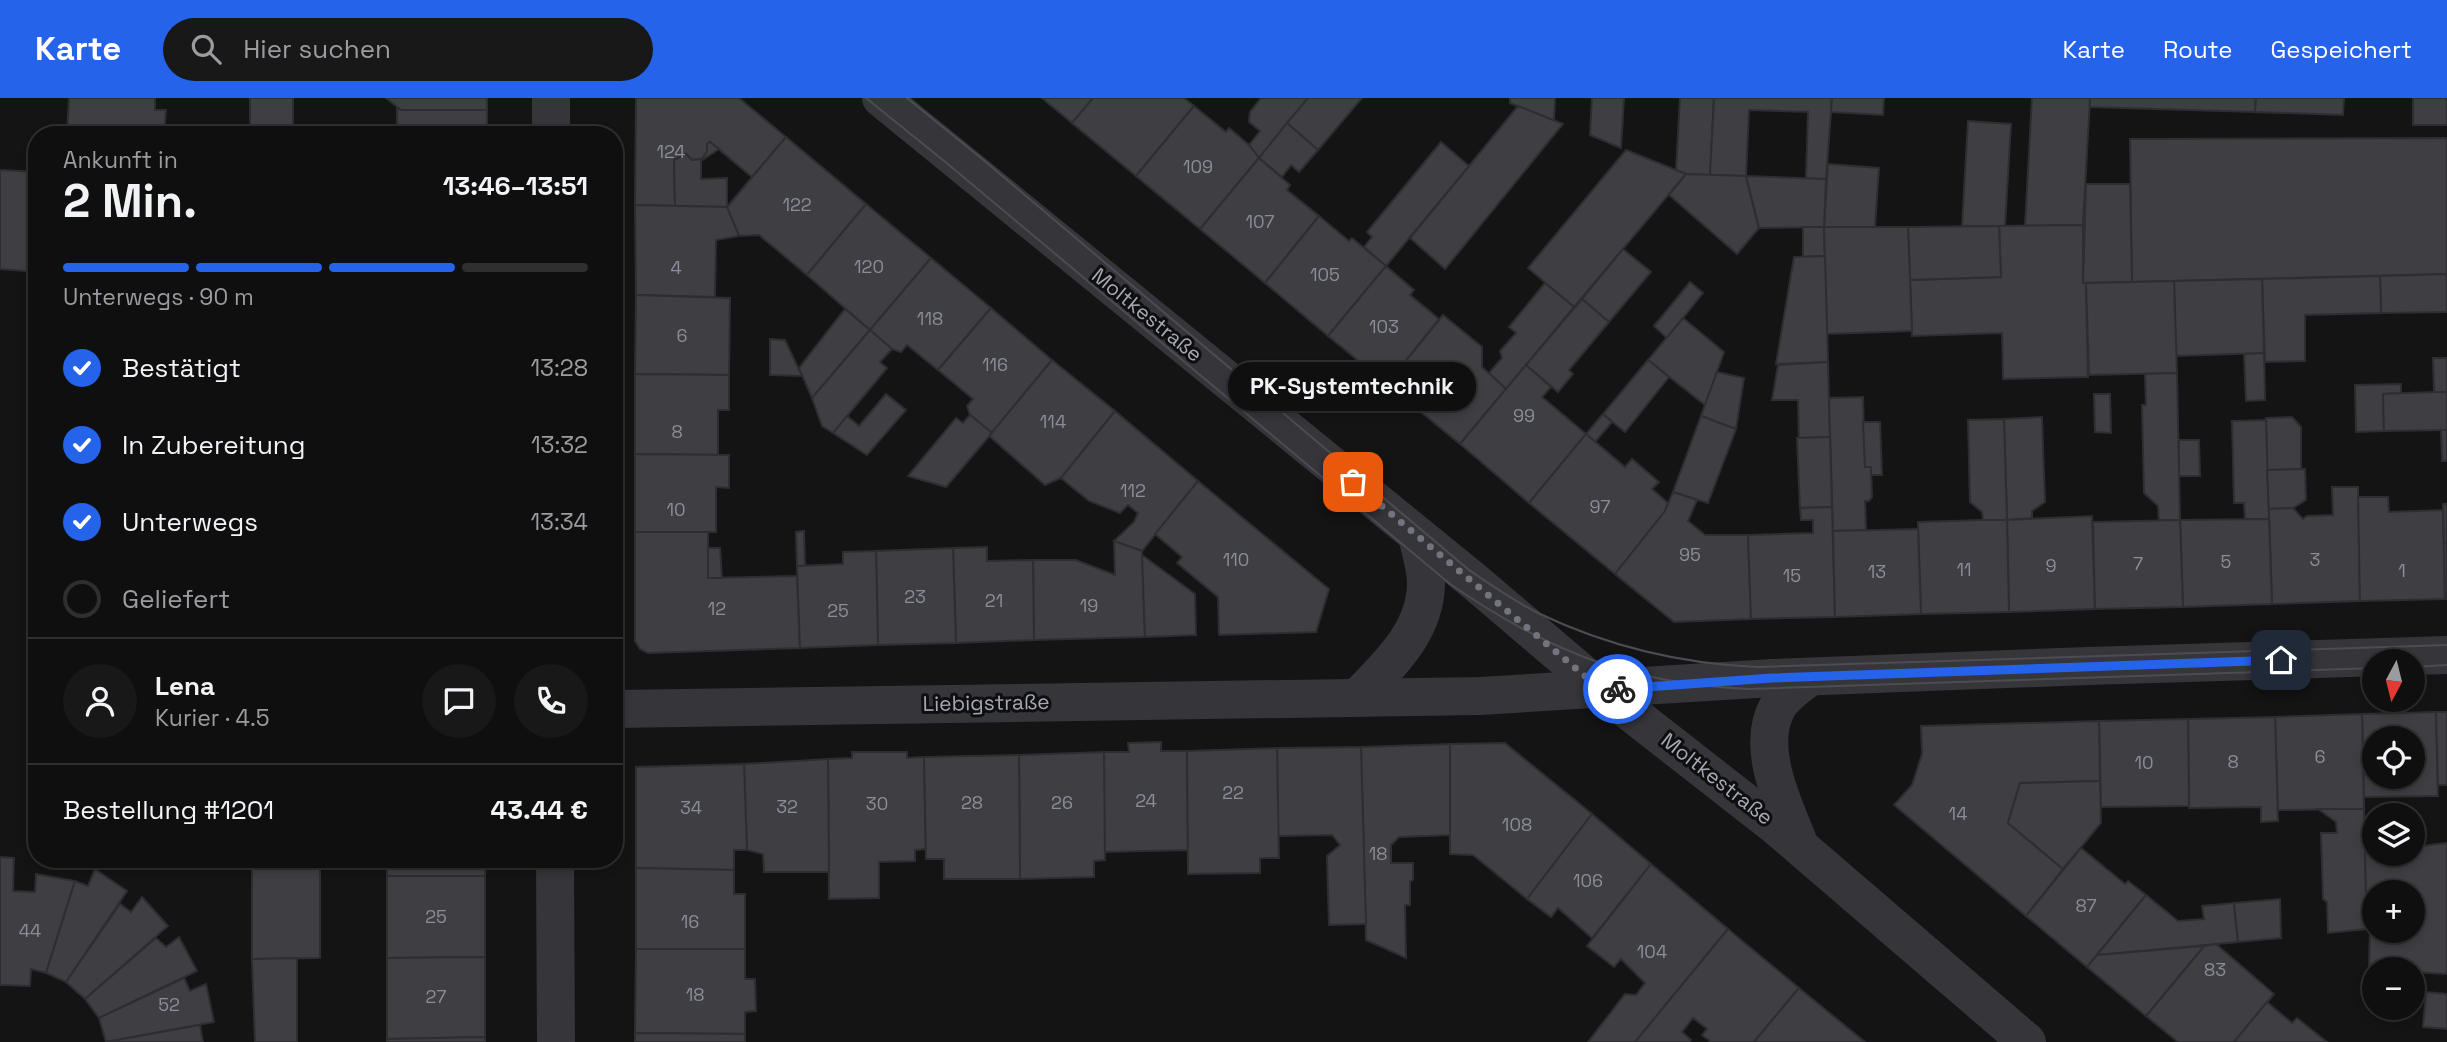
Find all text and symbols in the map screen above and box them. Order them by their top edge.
search box [163,18,653,81]
text: Karte [35,28,121,70]
icon: search [187,30,225,68]
text: Hier suchen [243,32,391,66]
text: Karte [2063,34,2125,65]
text: Route [2163,34,2232,65]
text: Gespeichert [2270,34,2412,65]
house number: 124 [656,140,686,163]
text: Ankunft in [63,145,178,175]
house number: 109 [1183,155,1213,178]
text: 13:46–13:51 [443,169,588,203]
text: 2 Min. [63,172,197,230]
house number: 122 [782,193,812,216]
house number: 107 [1246,210,1274,233]
house number: 120 [854,255,884,278]
house number: 4 [670,256,682,279]
street label: Moltkestraße [1086,262,1208,368]
house number: 105 [1310,263,1340,286]
text: Unterwegs · 90 m [63,282,254,312]
house number: 118 [917,307,943,330]
house number: 103 [1369,315,1399,338]
house number: 6 [676,324,688,347]
icon: check [63,349,101,387]
text: Bestätigt [122,351,241,385]
text: 13:28 [530,353,588,383]
house number: 116 [982,353,1008,376]
callout: PK-Systemtechnik [1229,363,1477,412]
text: PK-Systemtechnik [1250,371,1454,401]
house number: 99 [1513,404,1535,427]
house number: 114 [1040,410,1066,433]
house number: 8 [671,420,683,443]
icon: check [63,426,101,464]
text: In Zubereitung [122,428,306,462]
text: 13:32 [531,430,588,460]
pin [1323,452,1383,512]
icon: bag [1334,463,1372,501]
house number: 112 [1120,479,1146,502]
house number: 97 [1590,495,1610,518]
house number: 10 [666,498,686,521]
icon: check [63,503,101,541]
text: Unterwegs [122,505,258,539]
text: 13:34 [530,507,588,537]
house number: 95 [1679,543,1701,566]
house number: 110 [1223,548,1249,571]
house number: 3 [2310,548,2320,571]
house number: 5 [2221,550,2231,573]
house number: 7 [2133,552,2143,575]
house number: 9 [2045,554,2057,577]
house number: 11 [1956,558,1972,581]
house number: 1 [2398,559,2406,582]
house number: 13 [1868,560,1886,583]
house number: 15 [1783,564,1801,587]
text: Geliefert [122,582,230,616]
house number: 23 [904,585,926,608]
house number: 21 [985,589,1003,612]
house number: 19 [1080,594,1098,617]
house number: 12 [708,597,726,620]
house number: 25 [827,599,849,622]
pin [2251,630,2311,690]
icon: home [2262,641,2300,679]
north arrow [2362,649,2426,712]
map controls [2362,649,2425,1020]
courier [1583,654,1653,724]
button: person [63,664,137,738]
button: chat [422,664,496,738]
button: phone [514,664,588,738]
text: Lena [155,669,215,703]
icon: bike [1599,670,1637,708]
street label: Liebigstraße [922,688,1050,717]
text: Kurier · 4.5 [155,703,270,733]
street label: Moltkestraße [1656,726,1779,831]
button: locate [2362,726,2425,789]
house number: 6 [2314,745,2326,768]
house number: 8 [2227,750,2239,773]
house number: 10 [2134,751,2154,774]
house number: 22 [1222,781,1244,804]
house number: 24 [1135,789,1157,812]
house number: 28 [961,791,983,814]
house number: 26 [1051,791,1073,814]
house number: 30 [866,792,888,815]
text: Bestellung #1201 [63,793,274,827]
text: 43.44 € [491,793,588,827]
house number: 32 [776,795,798,818]
house number: 34 [680,796,702,819]
house number: 14 [1949,802,1967,825]
button: layers [2362,803,2425,866]
house number: 108 [1502,813,1532,836]
house number: 18 [1369,842,1387,865]
house number: 106 [1573,869,1603,892]
button: + [2362,880,2425,943]
house number: 87 [2075,894,2097,917]
house number: 25 [425,905,447,928]
house number: 16 [681,910,699,933]
house number: 44 [19,919,41,942]
house number: 104 [1637,940,1667,963]
button: − [2362,957,2425,1020]
house number: 83 [2204,958,2226,981]
house number: 18 [686,983,704,1006]
house number: 27 [426,985,446,1008]
house number: 52 [158,993,180,1016]

